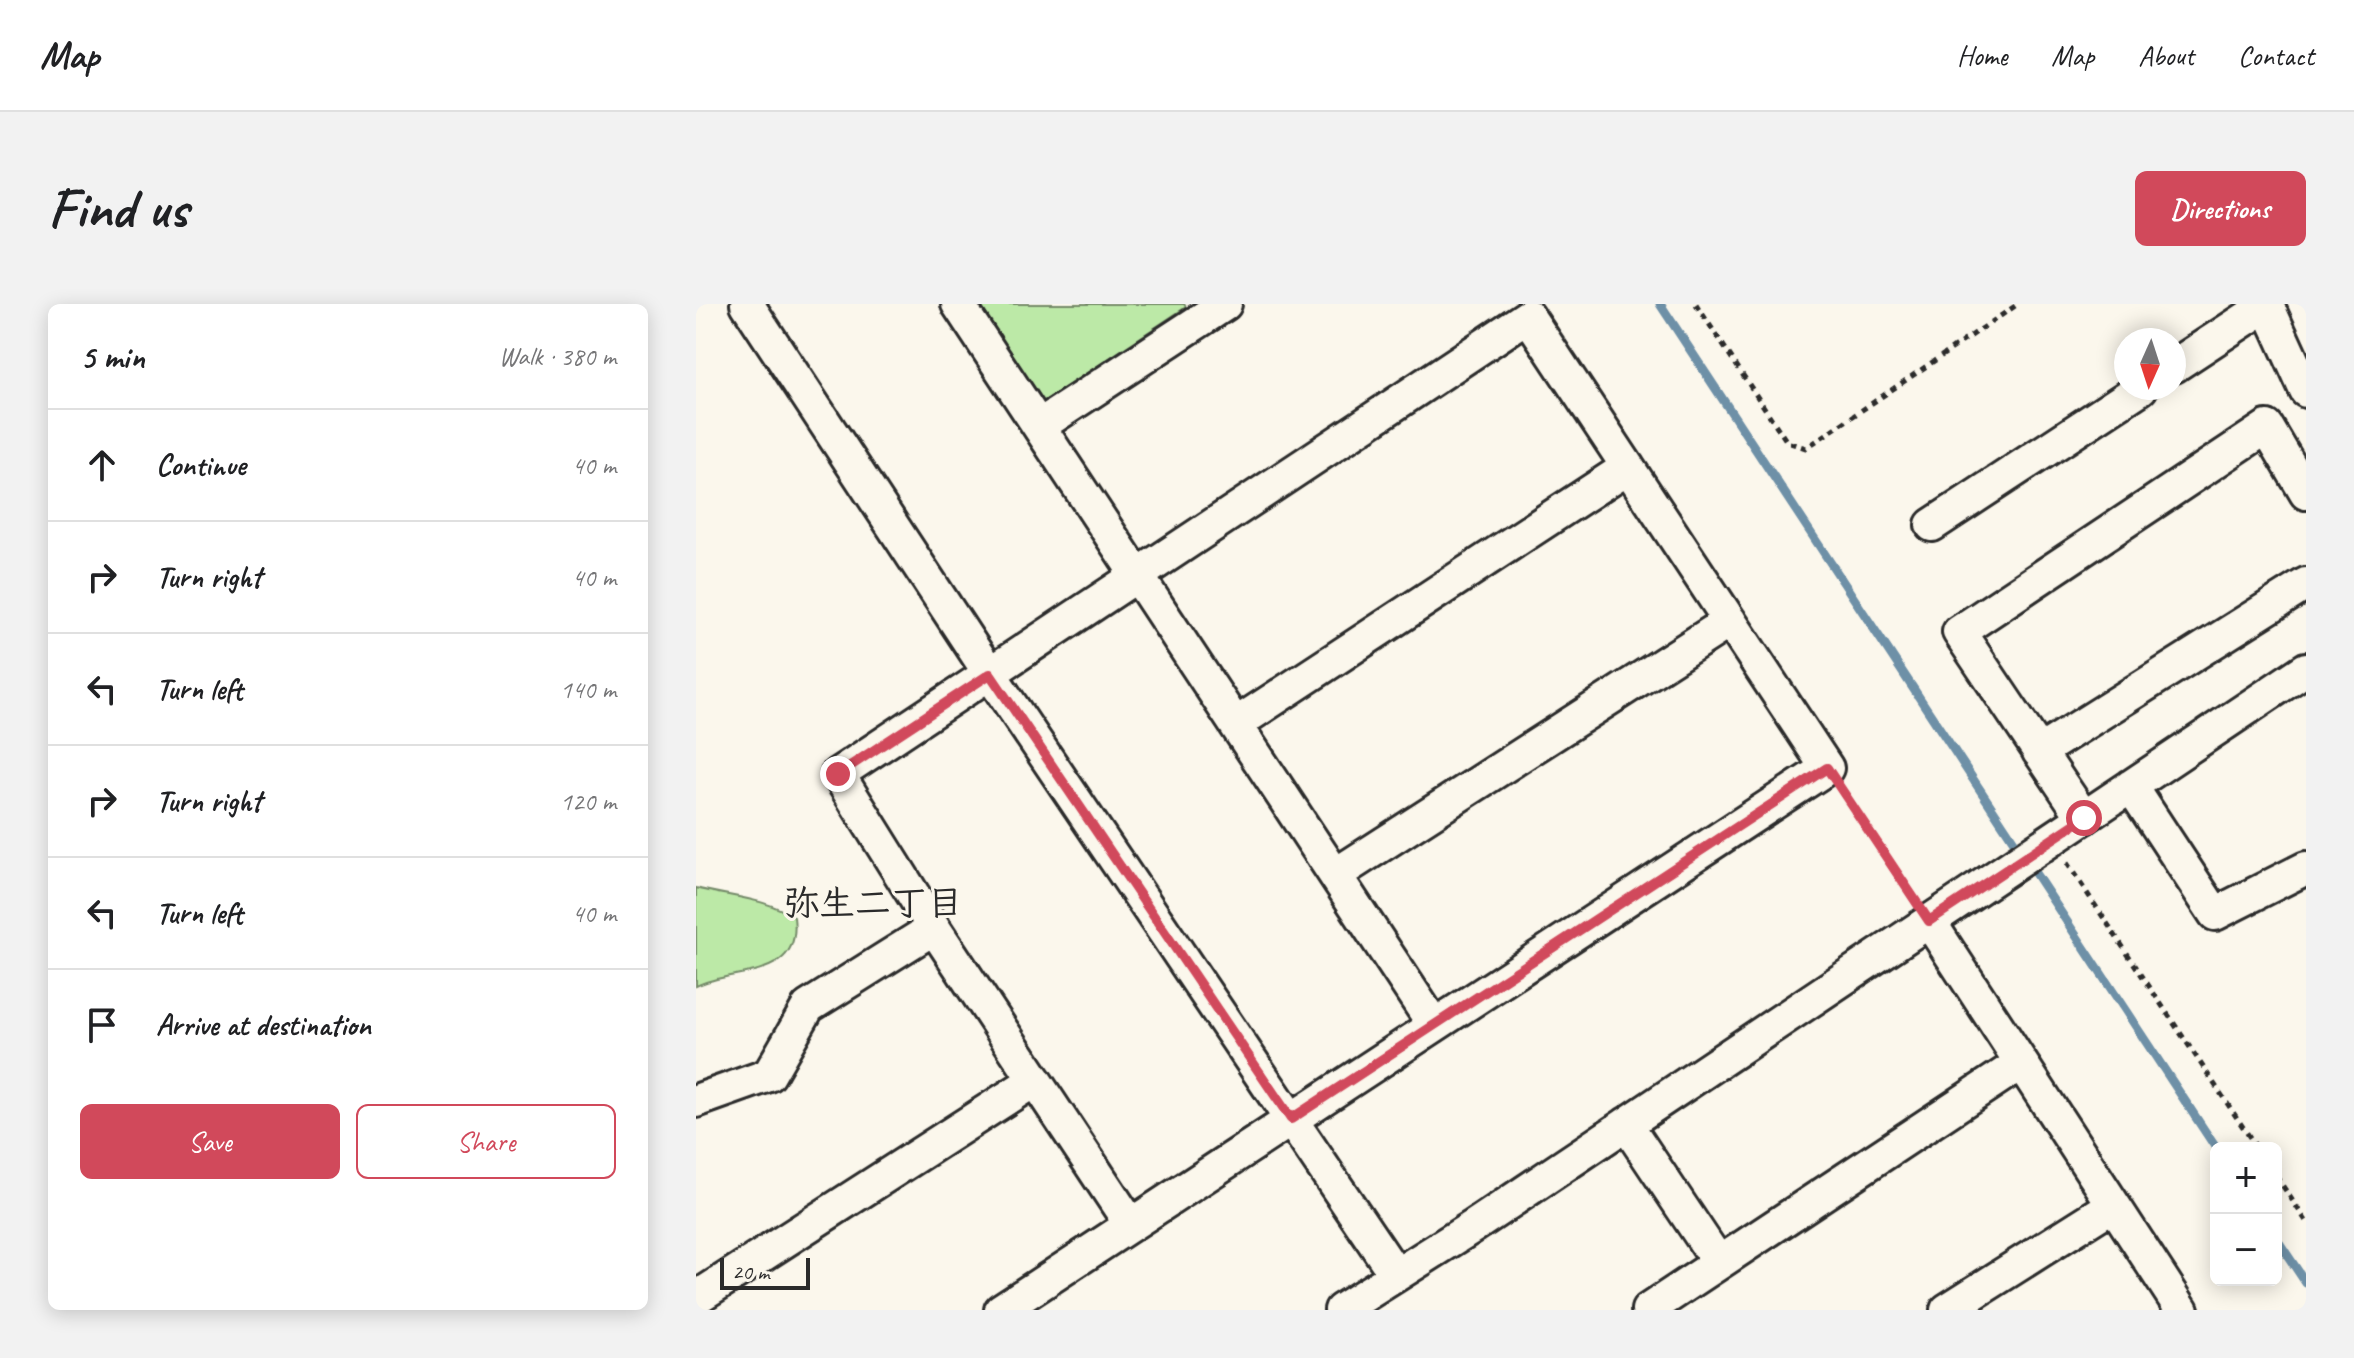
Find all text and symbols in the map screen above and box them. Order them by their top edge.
text: Map [40,32,99,79]
text: Home [1957,38,2007,73]
text: Map [2051,38,2094,73]
text: About [2138,38,2194,73]
text: Contact [2238,38,2314,73]
button: Directions [2135,171,2306,246]
text: Find us [48,173,188,244]
north arrow [2114,328,2186,400]
text: 5 min [80,335,145,378]
text: Walk · 380 m [499,340,616,373]
icon: ahead [80,443,124,487]
text: Continue [156,446,246,484]
text: 40 m [572,449,616,482]
icon: right [80,555,124,599]
text: Turn right [156,558,261,596]
text: 40 m [572,561,616,594]
icon: left [80,667,124,711]
text: Turn left [156,670,243,708]
text: 140 m [560,673,616,706]
route end [820,756,856,792]
icon: right [80,779,124,823]
text: Turn right [156,782,261,820]
text: 120 m [560,785,616,818]
route start [2066,800,2102,836]
district label: 弥生二丁目 [783,880,963,926]
icon: left [80,891,124,935]
text: Turn left [156,894,243,932]
text: 40 m [572,897,616,930]
icon: arrive [80,1003,124,1047]
text: Arrive at destination [156,1006,371,1044]
button: Save [80,1104,340,1179]
button: Share [356,1104,616,1179]
map controls [2210,1142,2282,1286]
button: + [2210,1142,2282,1214]
button: − [2210,1214,2282,1286]
scale bar [720,1254,810,1290]
text: 20 m [732,1258,769,1286]

